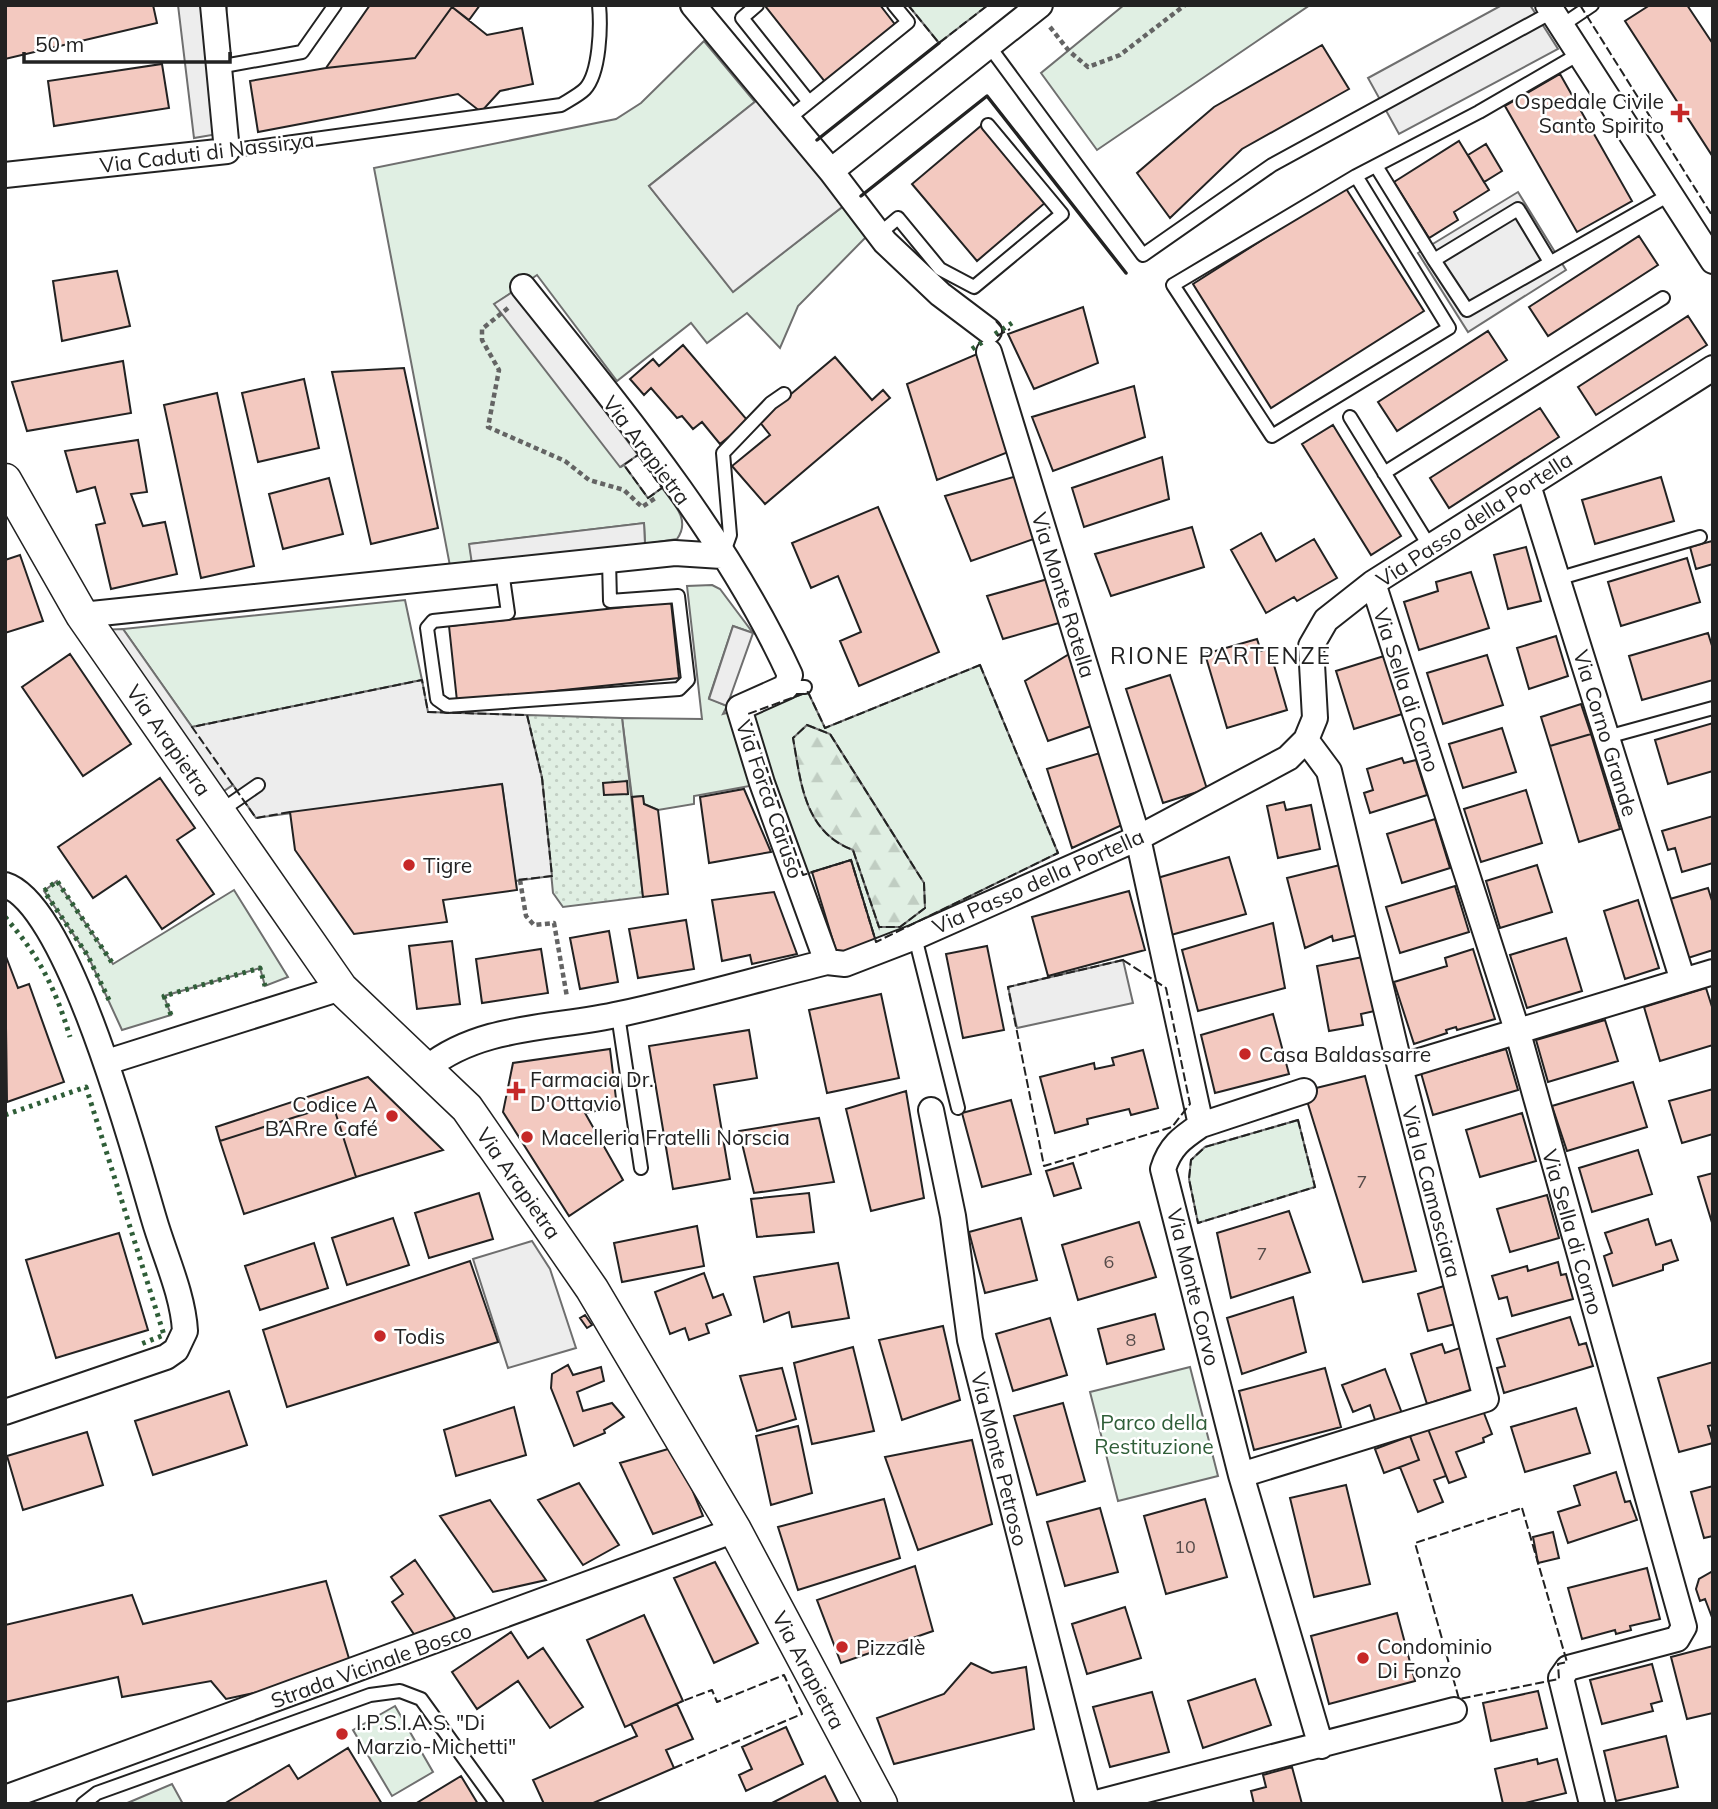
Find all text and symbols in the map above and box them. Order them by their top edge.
scale bar [24,21,231,65]
text: 50 m [35,31,84,57]
place label: Ospedale Civile Santo Spirito [1514,88,1664,138]
marker: Ospedale Civile Santo Spirito [1670,103,1690,123]
street label: Via Caduti di Nassirya [98,126,316,178]
street label: Via Arapietra [598,390,696,510]
street label: Via Passo della Portella [1371,446,1577,592]
street label: Via Monte Rotella [1026,509,1102,681]
street label: Via Sella di Corno [1368,605,1446,775]
district label: RIONE PARTENZE [1110,641,1332,670]
street label: Via Corno Grande [1568,647,1644,819]
street label: Via Arapietra [121,679,217,801]
street label: Via Forca Caruso [731,716,809,882]
street label: Via Passo della Portella [928,823,1148,939]
place label: Tigre [423,852,472,878]
marker: Tigre [401,857,417,873]
place label: Casa Baldassarre [1259,1041,1431,1067]
marker: Casa Baldassarre [1237,1046,1253,1062]
place label: Farmacia Dr. D'Ottavio [530,1066,654,1116]
marker: Farmacia Dr. D'Ottavio [508,1083,524,1099]
place label: Codice A BARre Café [265,1091,379,1141]
street label: Via la Camosciara [1397,1103,1467,1281]
marker: Codice A BARre Café [384,1108,400,1124]
street label: Via Arapietra [471,1122,567,1244]
place label: Macelleria Fratelli Norscia [541,1124,790,1150]
marker: Macelleria Fratelli Norscia [519,1129,535,1145]
street label: Via Sella di Corno [1537,1146,1609,1318]
house number: 7 [1357,1170,1367,1193]
street label: Via Monte Corvo [1162,1206,1226,1368]
house number: 7 [1257,1242,1267,1265]
house number: 6 [1104,1250,1114,1273]
place label: Todis [394,1323,445,1349]
marker: Todis [372,1328,388,1344]
house number: 8 [1126,1328,1136,1351]
street label: Via Monte Petroso [966,1369,1034,1549]
park label: Parco della Restituzione [1094,1409,1214,1459]
house number: 10 [1174,1535,1196,1558]
street label: Via Arapietra [767,1607,851,1733]
street label: Strada Vicinale Bosco [267,1617,475,1713]
place label: Condominio Di Fonzo [1377,1633,1492,1683]
place label: Pizzalè [856,1634,925,1660]
marker: Pizzalè [834,1639,850,1655]
marker: Condominio Di Fonzo [1355,1650,1371,1666]
place label: I.P.S.I.A.S. "Di Marzio-Michetti" [356,1709,516,1759]
marker: I.P.S.I.A.S. "Di Marzio-Michetti" [334,1726,350,1742]

